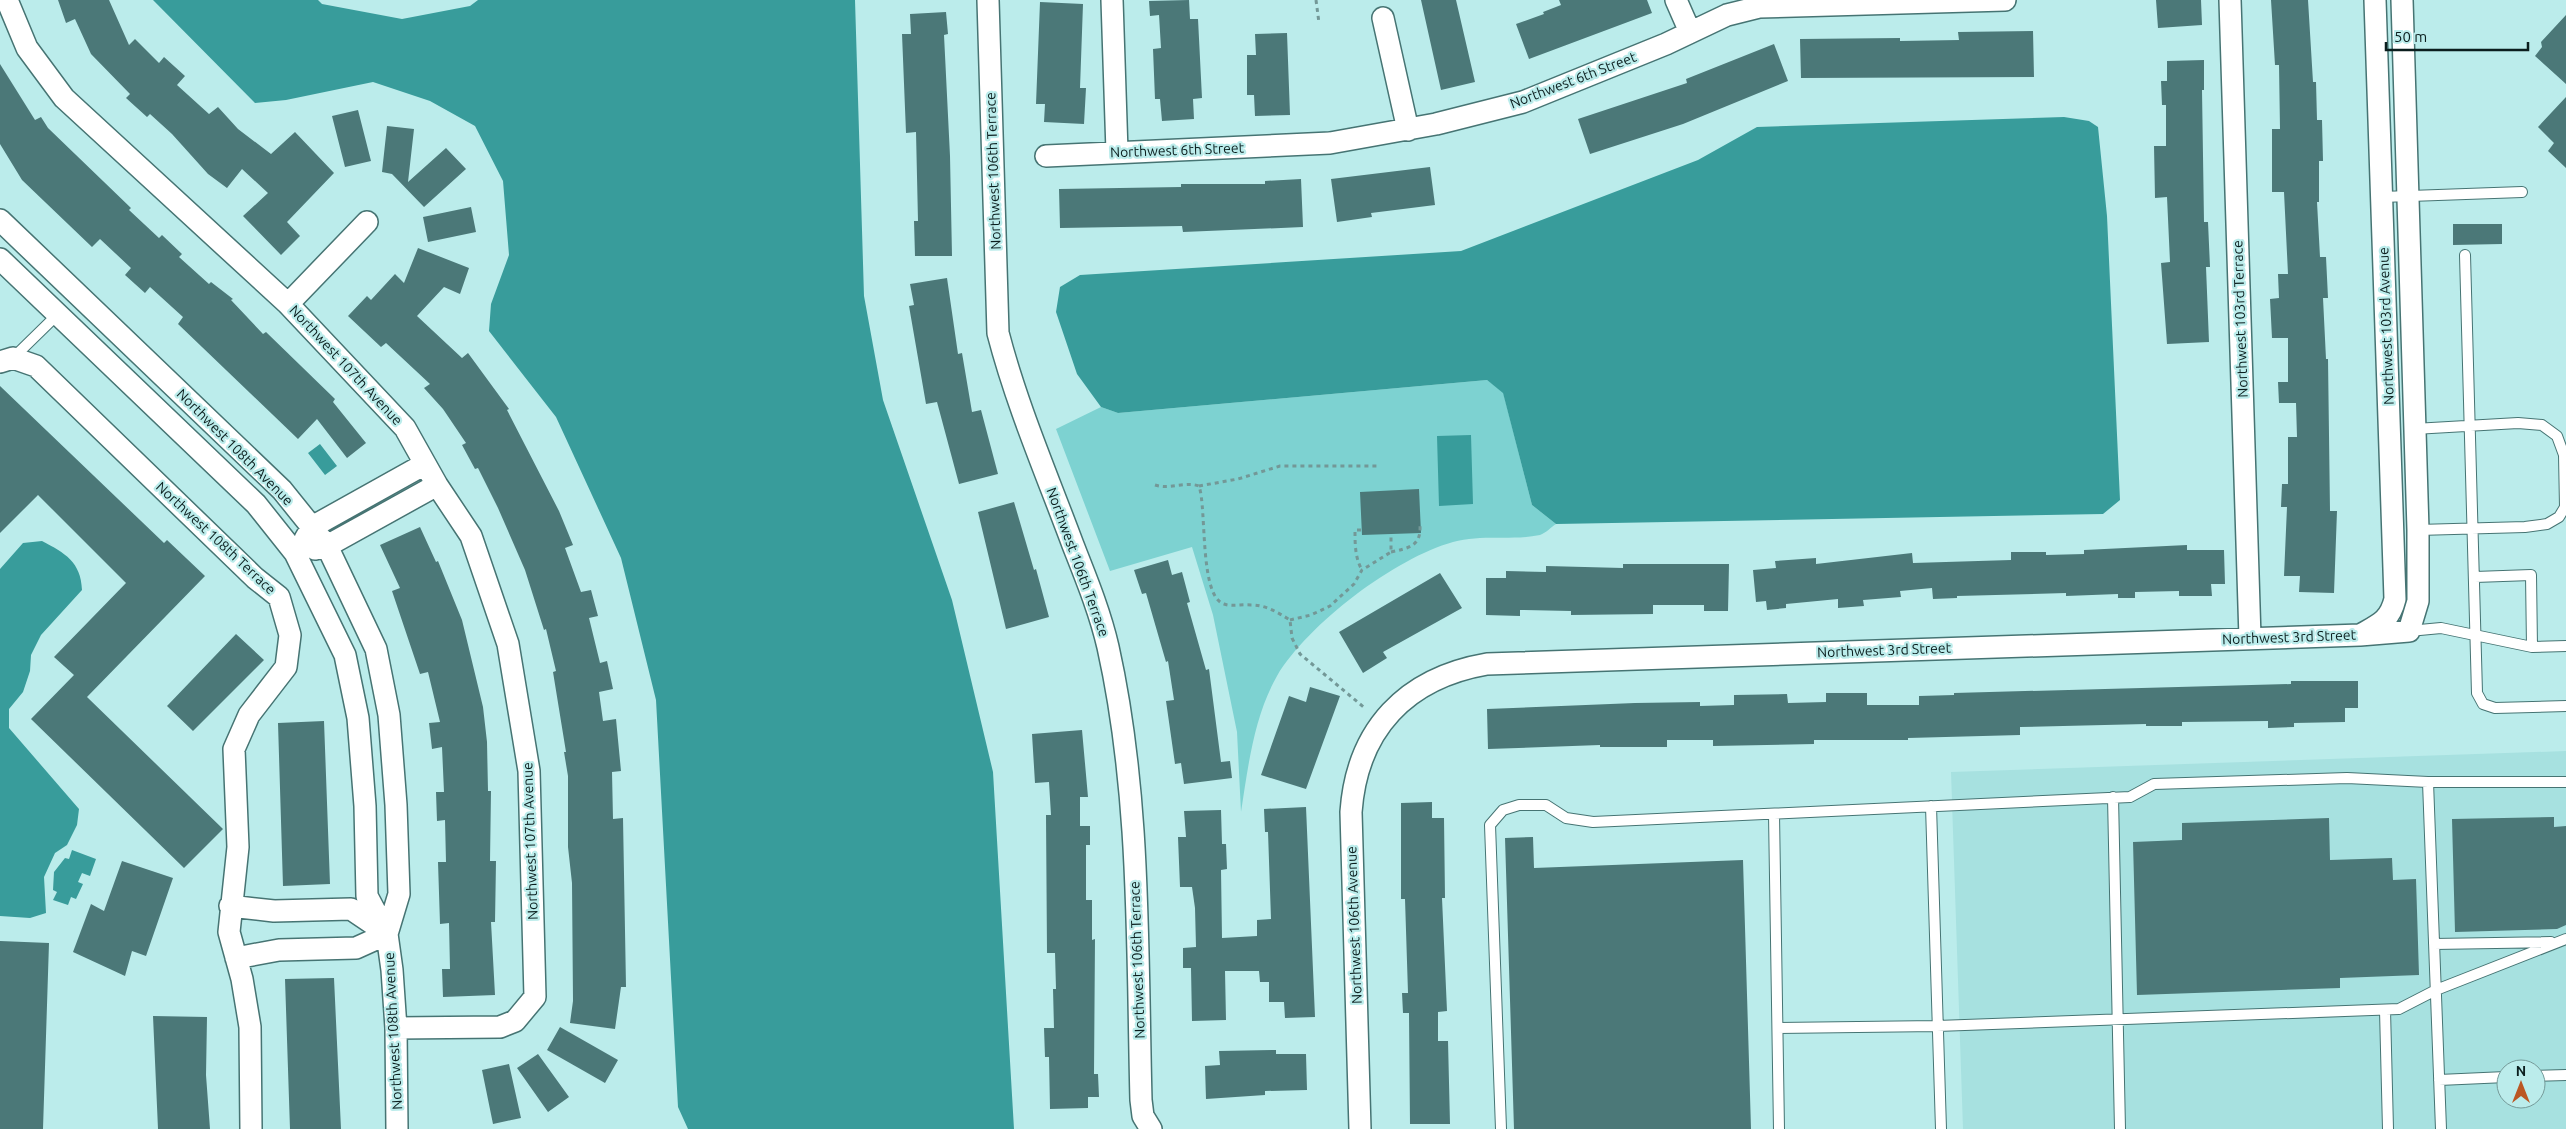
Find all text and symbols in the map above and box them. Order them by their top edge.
scale bar [2386,20,2528,52]
text: 50 m [2394,28,2427,45]
street label: Northwest 6th Street [1508,48,1639,111]
street label: Northwest 106th Terrace [982,92,1004,250]
street label: Northwest 6th Street [1110,140,1245,160]
street label: Northwest 103rd Terrace [2229,240,2251,398]
street label: Northwest 103rd Avenue [2375,247,2397,405]
street label: Northwest 107th Avenue [286,302,406,428]
street label: Northwest 108th Avenue [174,386,296,508]
street label: Northwest 108th Terrace [153,478,279,598]
street label: Northwest 106th Terrace [1044,485,1112,639]
street label: Northwest 3rd Street [2222,627,2357,647]
street label: Northwest 3rd Street [1817,640,1952,660]
street label: Northwest 107th Avenue [519,762,541,920]
street label: Northwest 106th Avenue [1343,846,1365,1004]
street label: Northwest 106th Terrace [1126,881,1148,1039]
street label: Northwest 108th Avenue [381,952,405,1110]
north arrow [2496,1059,2546,1109]
text: N [2516,1063,2526,1079]

